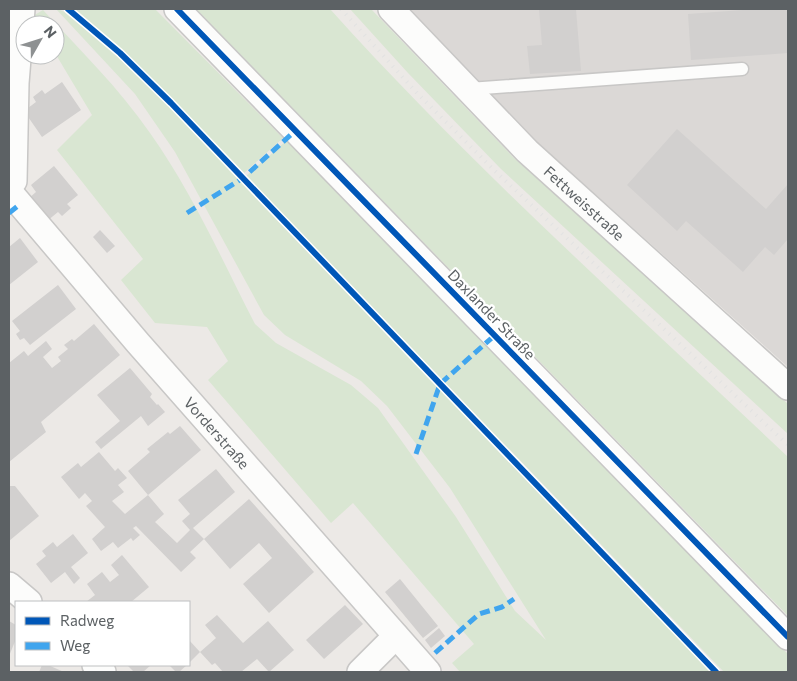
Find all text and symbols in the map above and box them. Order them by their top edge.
north arrow [15,15,65,65]
text: N [41,22,60,41]
street label: Fettweisstraße [540,162,628,244]
street label: Daxlander Straße [445,265,540,363]
street label: Vorderstraße [181,393,254,472]
legend [15,601,190,666]
text: Radweg [60,611,114,629]
text: Weg [60,636,90,654]

